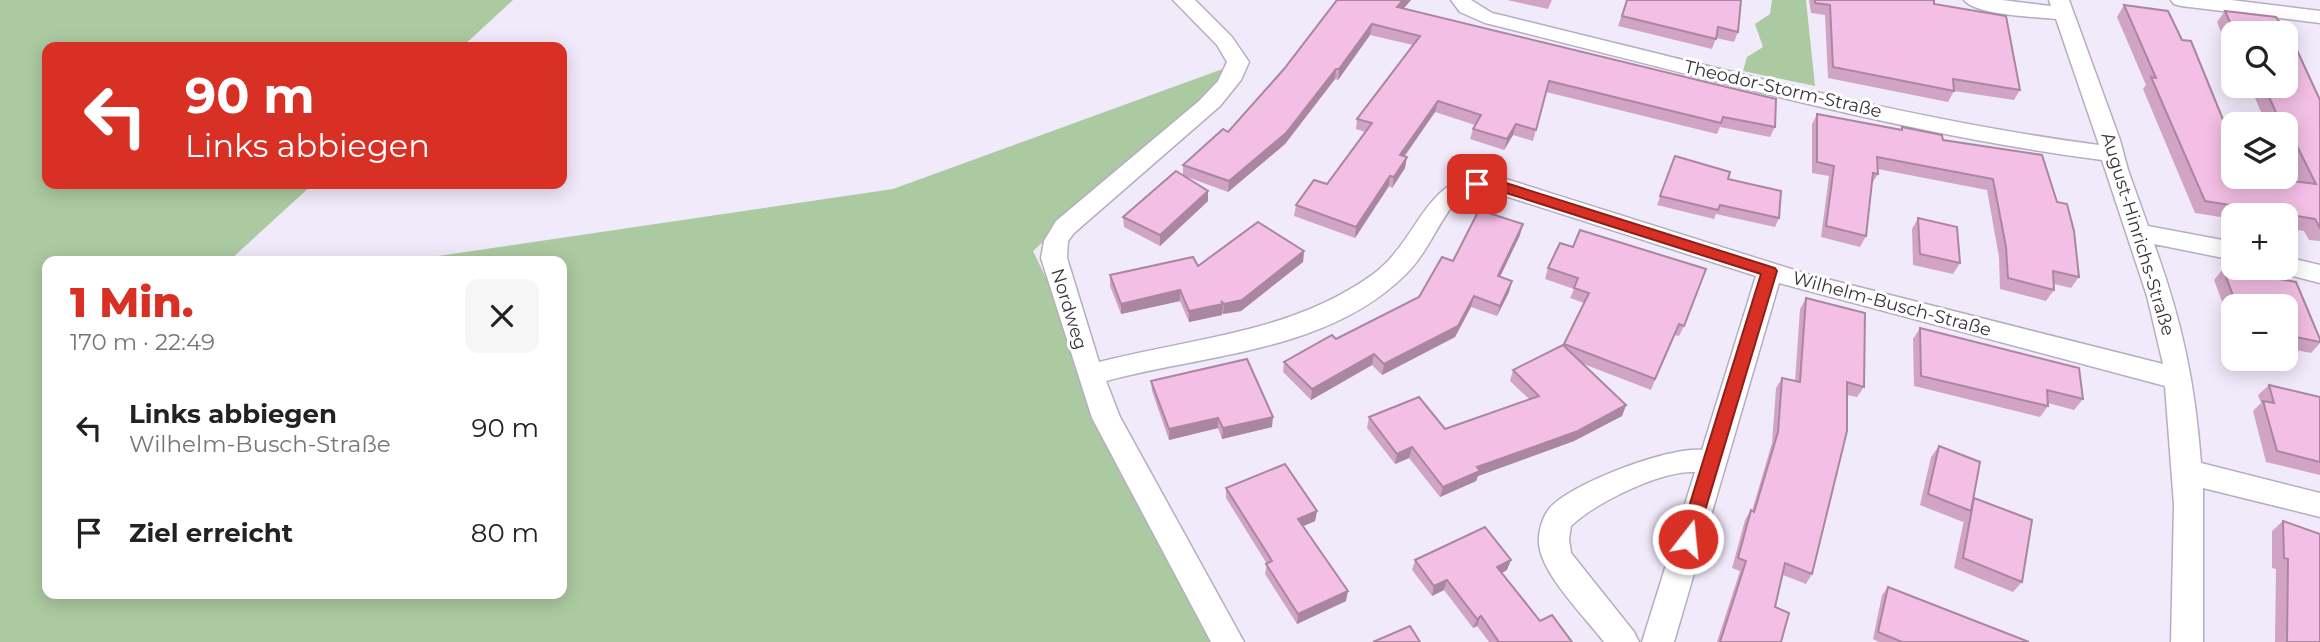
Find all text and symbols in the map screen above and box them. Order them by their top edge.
map controls [2221,21,2298,371]
button: search [2221,21,2298,98]
street label: Theodor-Storm-Straße [1682,56,1884,122]
text: 90 m [185,66,315,125]
icon: left [70,70,161,161]
button: layers [2221,112,2298,189]
text: Links abbiegen [185,126,430,165]
street label: August-Hinrichs-Straße [2097,130,2179,338]
pin [1447,154,1507,214]
icon: arrive [1458,165,1496,203]
button: + [2221,203,2298,280]
street label: Nordweg [1046,266,1092,352]
street label: Wilhelm-Busch-Straße [1790,267,1994,341]
text: 1 Min. [70,276,194,328]
button: close [465,279,539,353]
button: − [2221,294,2298,371]
text: 170 m · 22:49 [70,328,215,356]
text: Links abbiegen [129,398,337,430]
icon: left [70,409,108,447]
text: 90 m [472,412,539,444]
text: Wilhelm-Busch-Straße [129,430,391,458]
position arrow [1651,502,1725,576]
icon: arrive [70,514,108,552]
text: Ziel erreicht [129,517,293,549]
text: 80 m [471,517,539,549]

